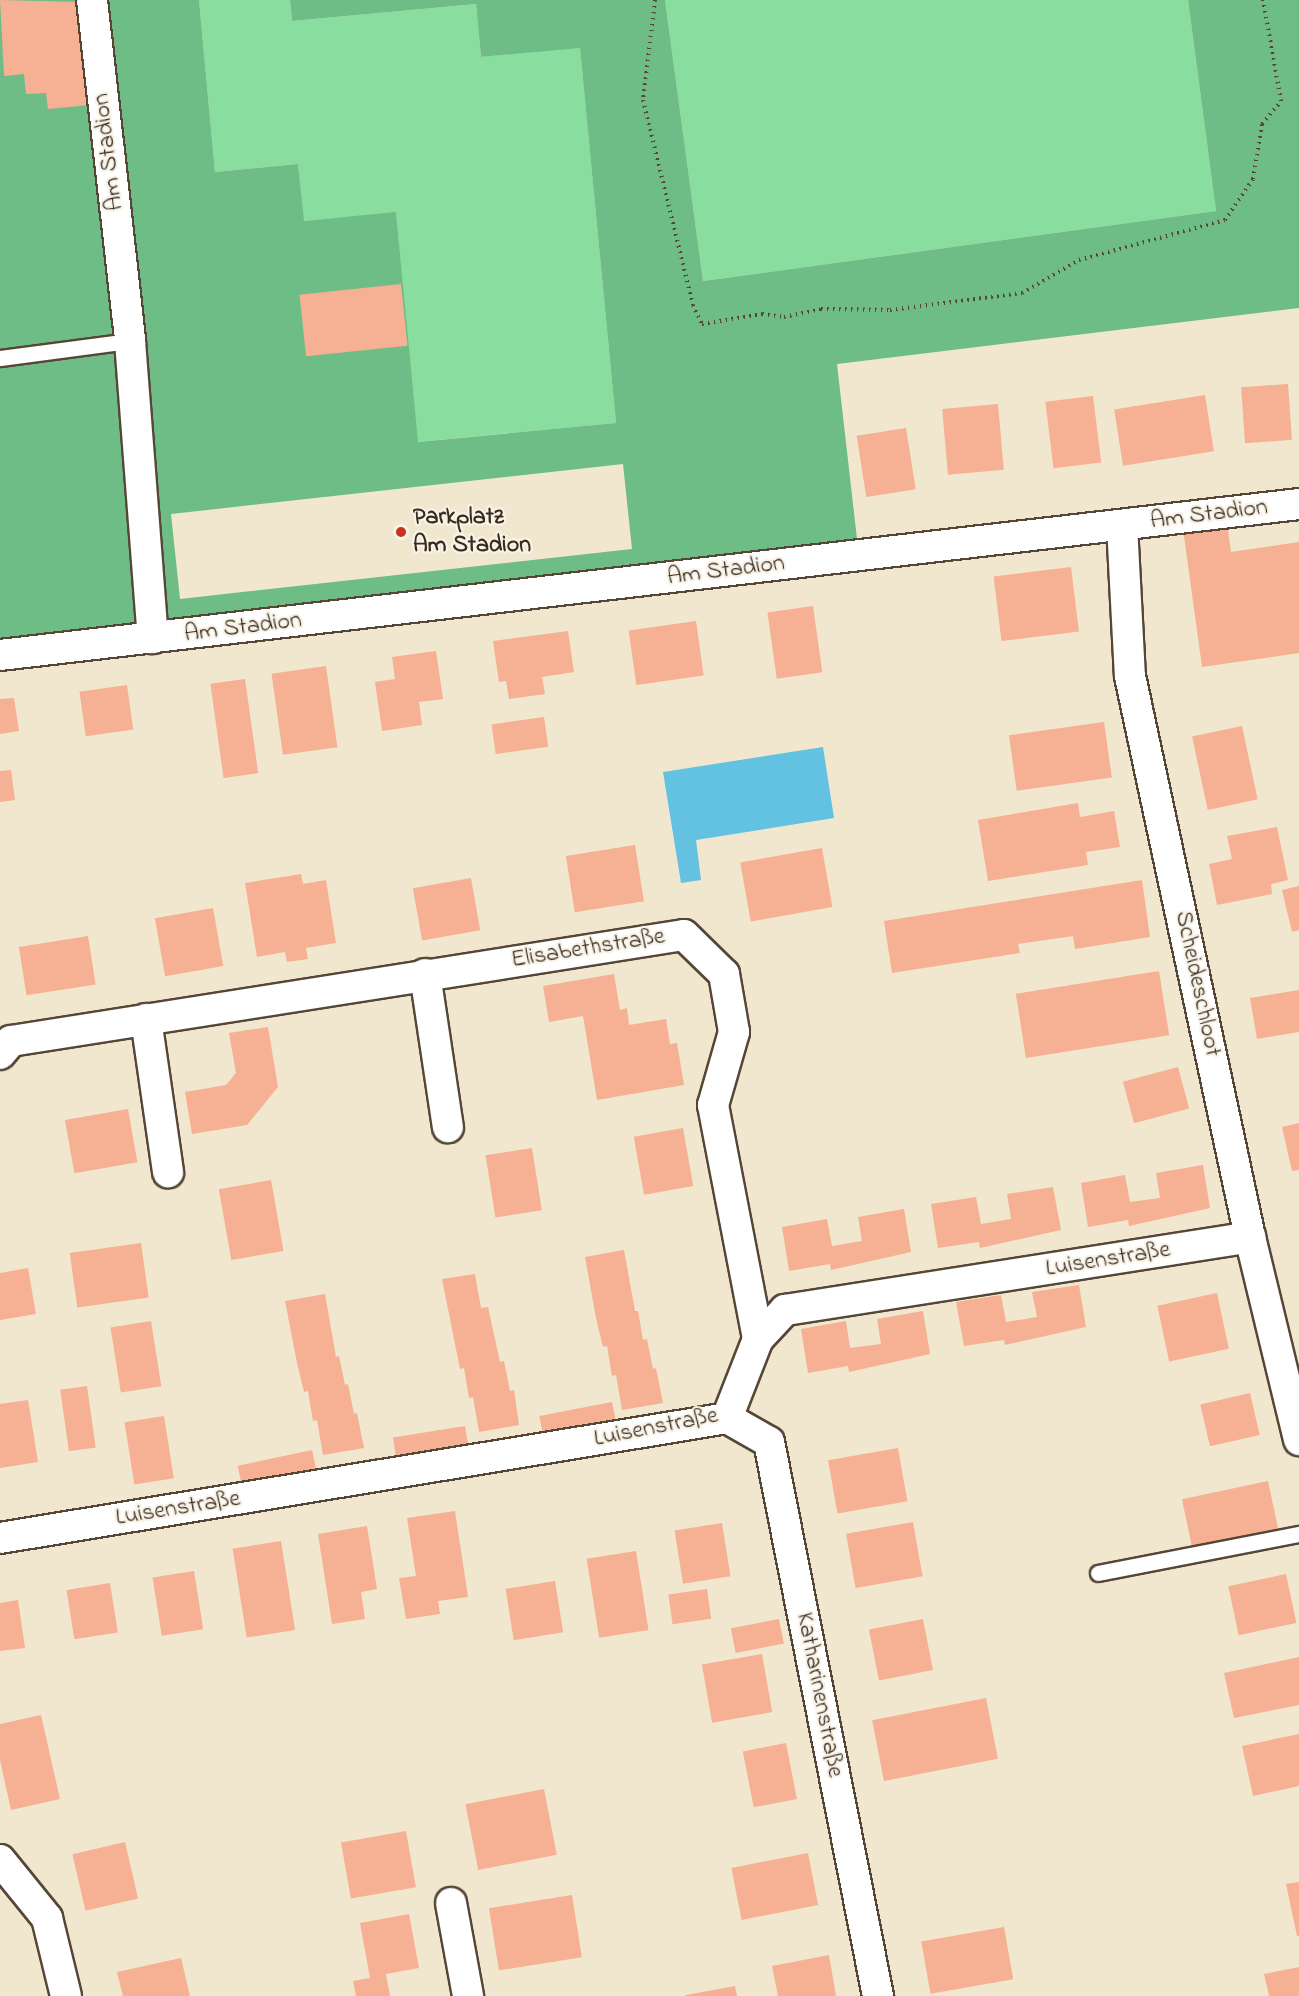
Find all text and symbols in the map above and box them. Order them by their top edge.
street label: Am Stadion [88,92,130,212]
street label: Am Stadion [1149,494,1269,536]
place label: Parkplatz Am Stadion [413,504,531,560]
marker: Parkplatz Am Stadion [394,525,408,539]
street label: Am Stadion [666,550,786,592]
street label: Am Stadion [183,607,303,649]
street label: Scheideschloot [1168,909,1226,1059]
street label: Elisabethstraße [509,923,667,975]
street label: Luisenstraße [1044,1236,1172,1284]
street label: Luisenstraße [592,1402,720,1454]
street label: Luisenstraße [114,1485,242,1533]
street label: Katharinenstraße [789,1610,849,1780]

